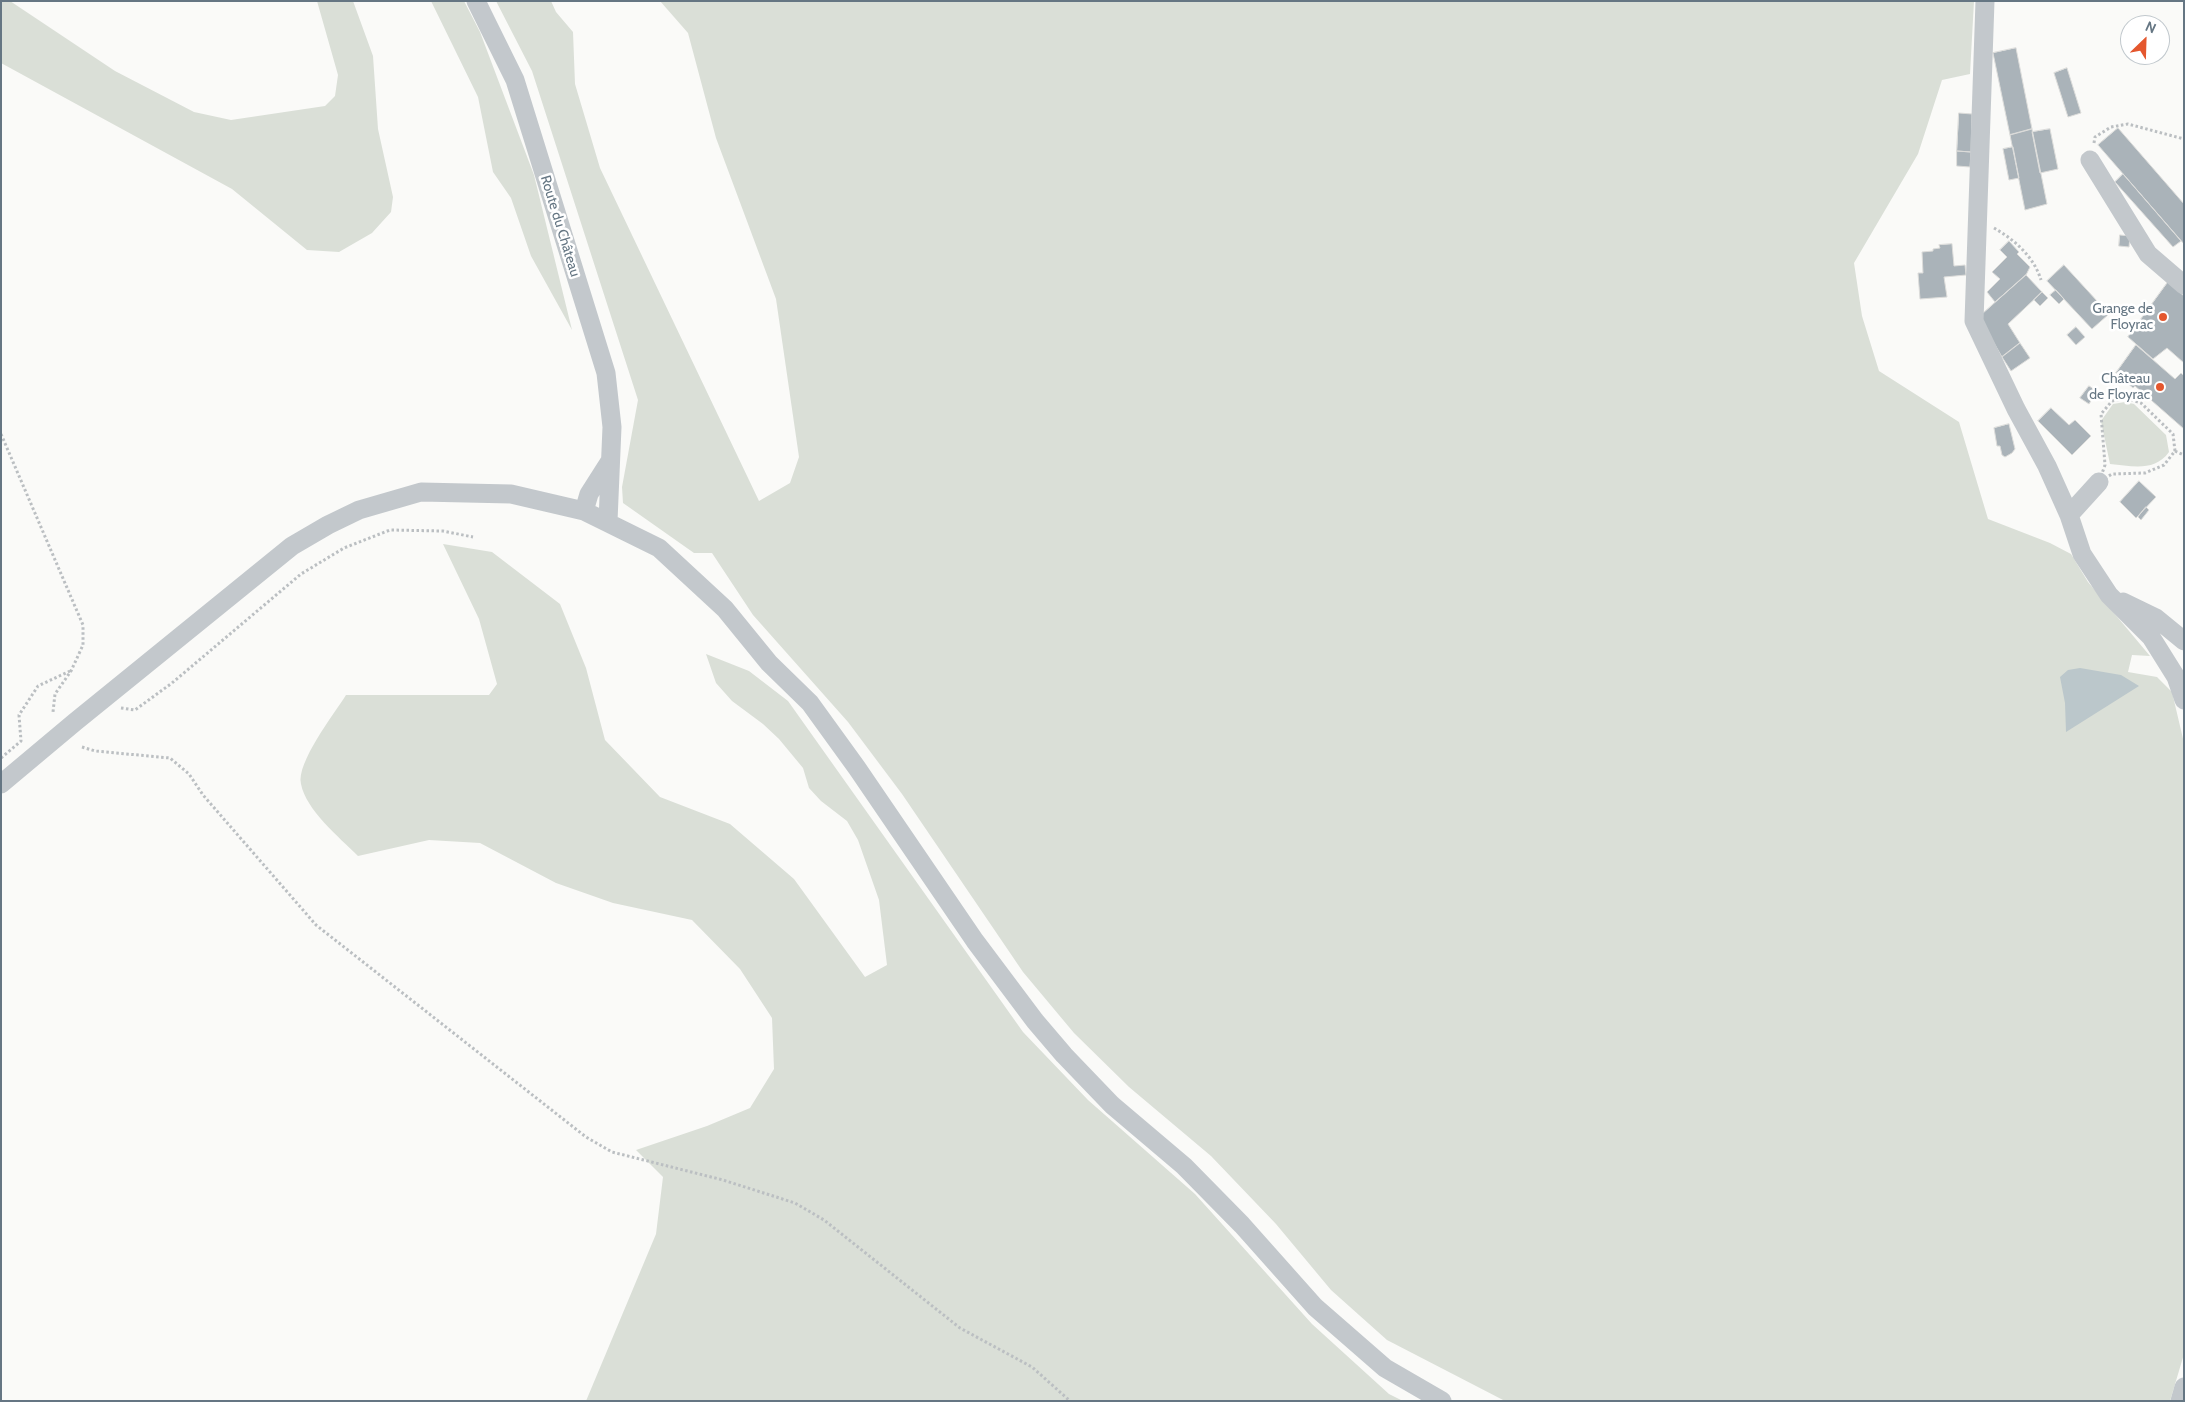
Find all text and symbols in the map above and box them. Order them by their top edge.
north arrow [2120,15,2170,65]
text: N [2143,17,2159,37]
street label: Route du Château [537,173,583,279]
place label: Grange de Floyrac [2093,301,2153,334]
marker: Grange de Floyrac [2157,311,2169,323]
place label: Château de Floyrac [2089,371,2150,404]
marker: Château de Floyrac [2154,381,2166,393]

